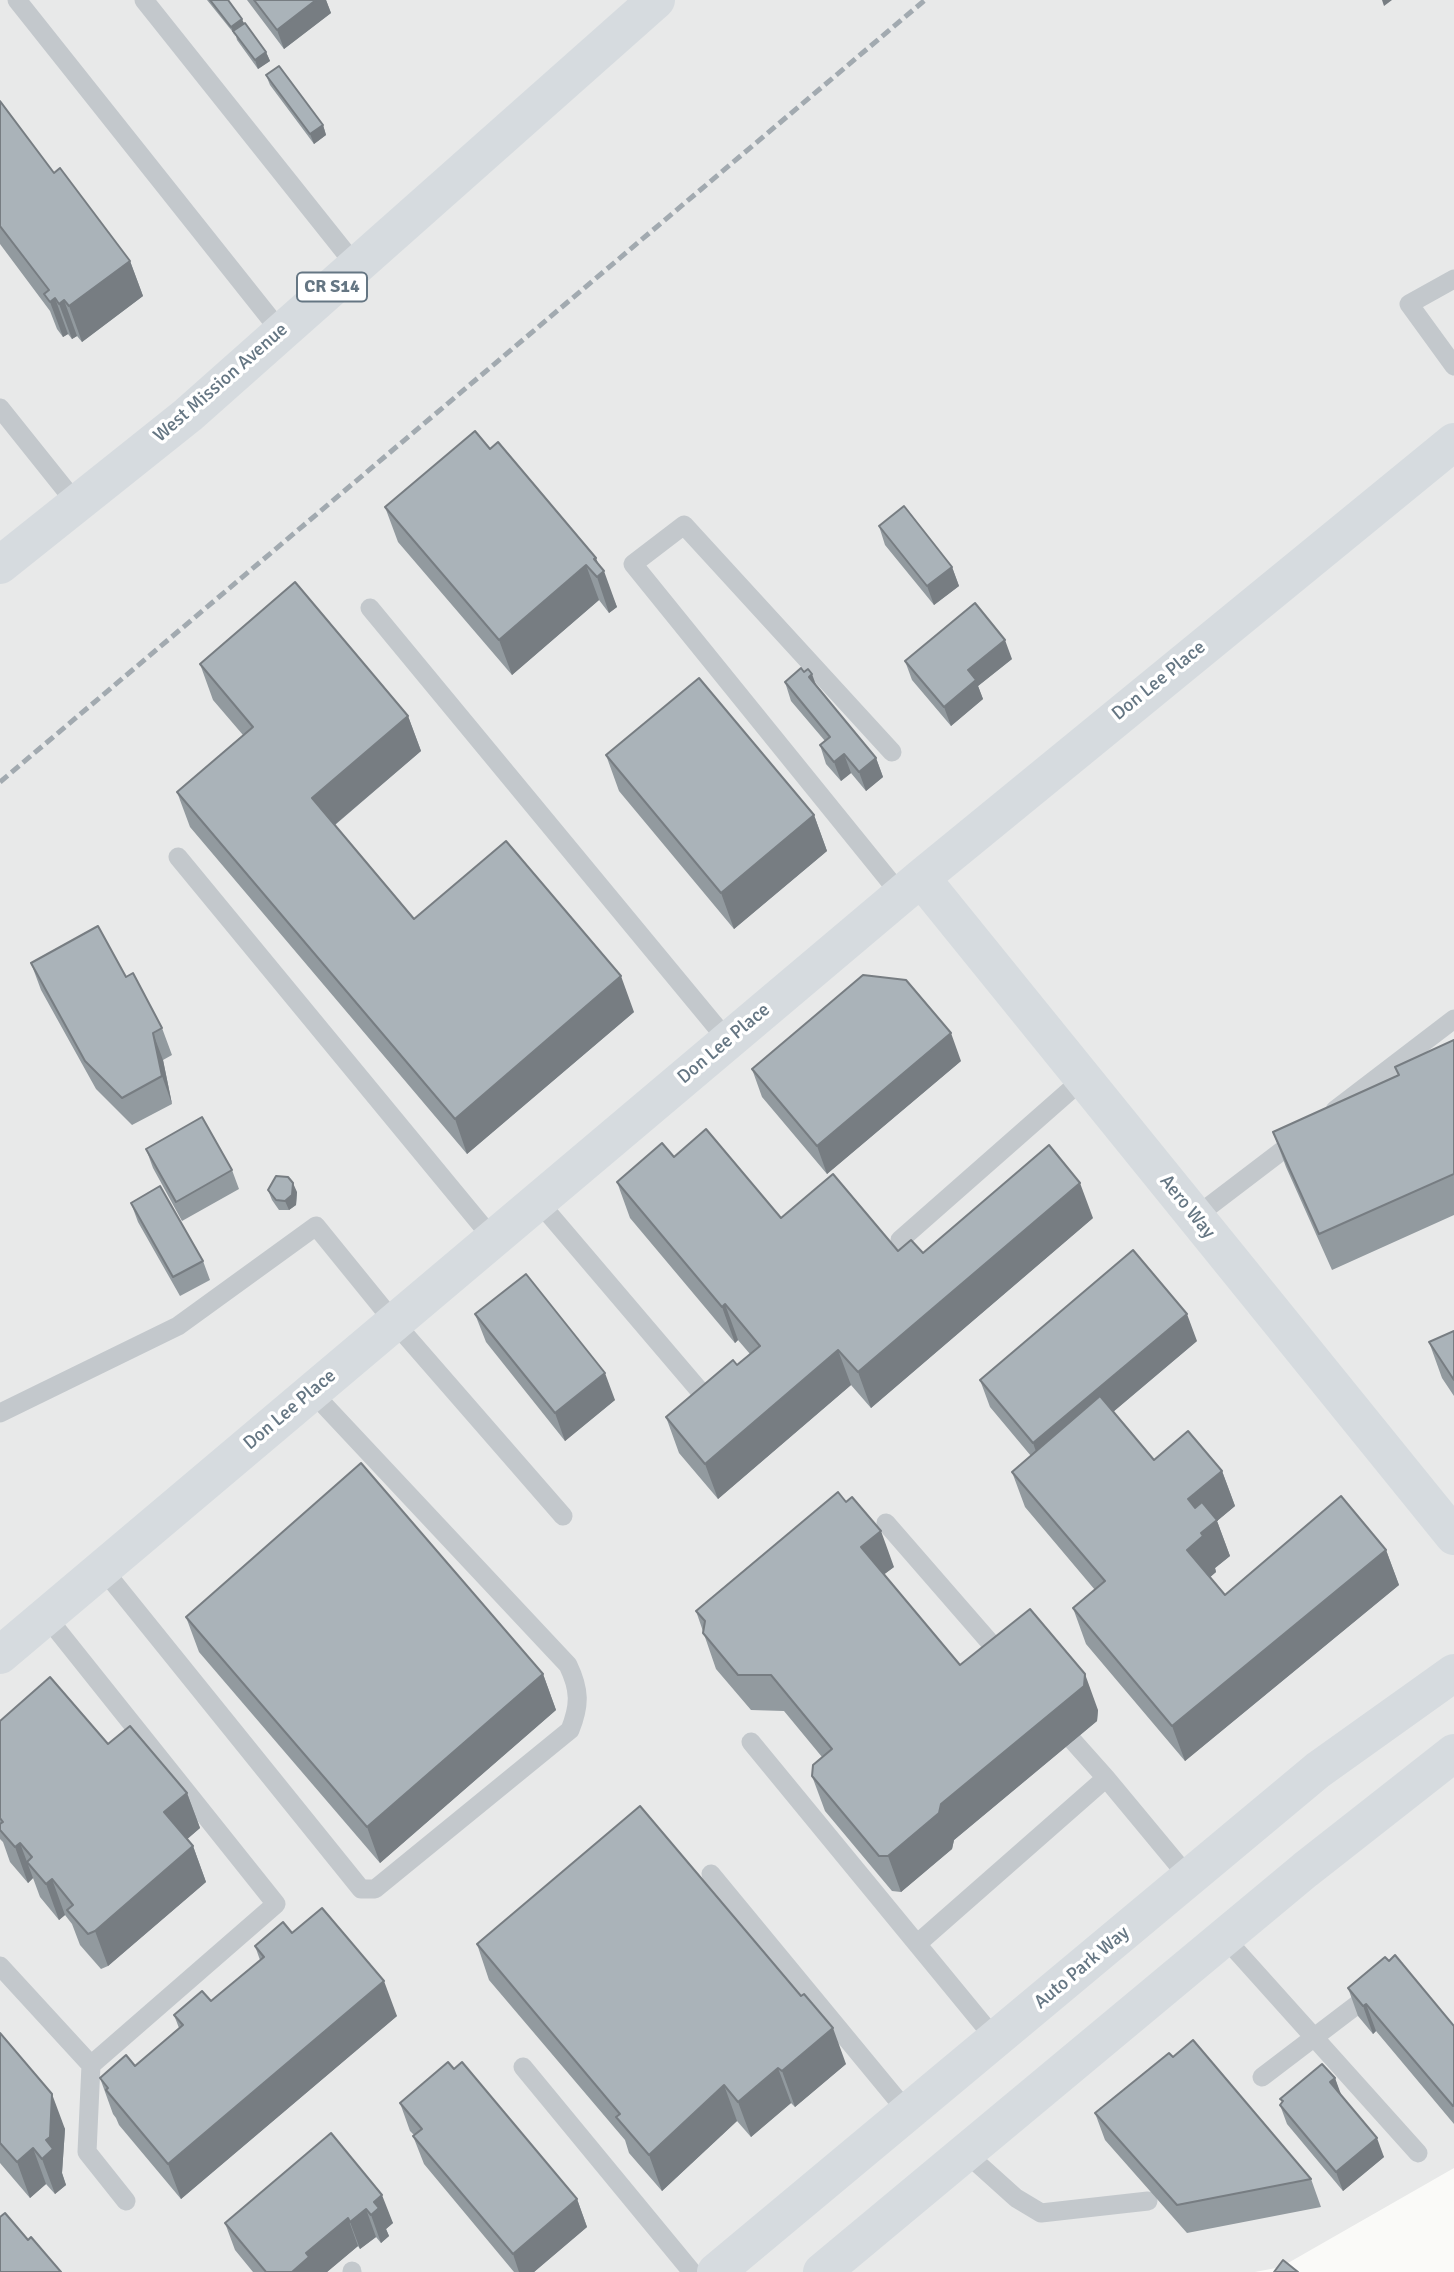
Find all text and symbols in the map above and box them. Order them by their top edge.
road number: CR S14 [297,272,367,302]
street label: West Mission Avenue [149,319,293,447]
street label: Don Lee Place [1108,636,1210,726]
street label: Don Lee Place [673,999,775,1089]
street label: Aero Way [1154,1171,1220,1243]
street label: Don Lee Place [239,1365,341,1455]
street label: Auto Park Way [1030,1922,1134,2014]

